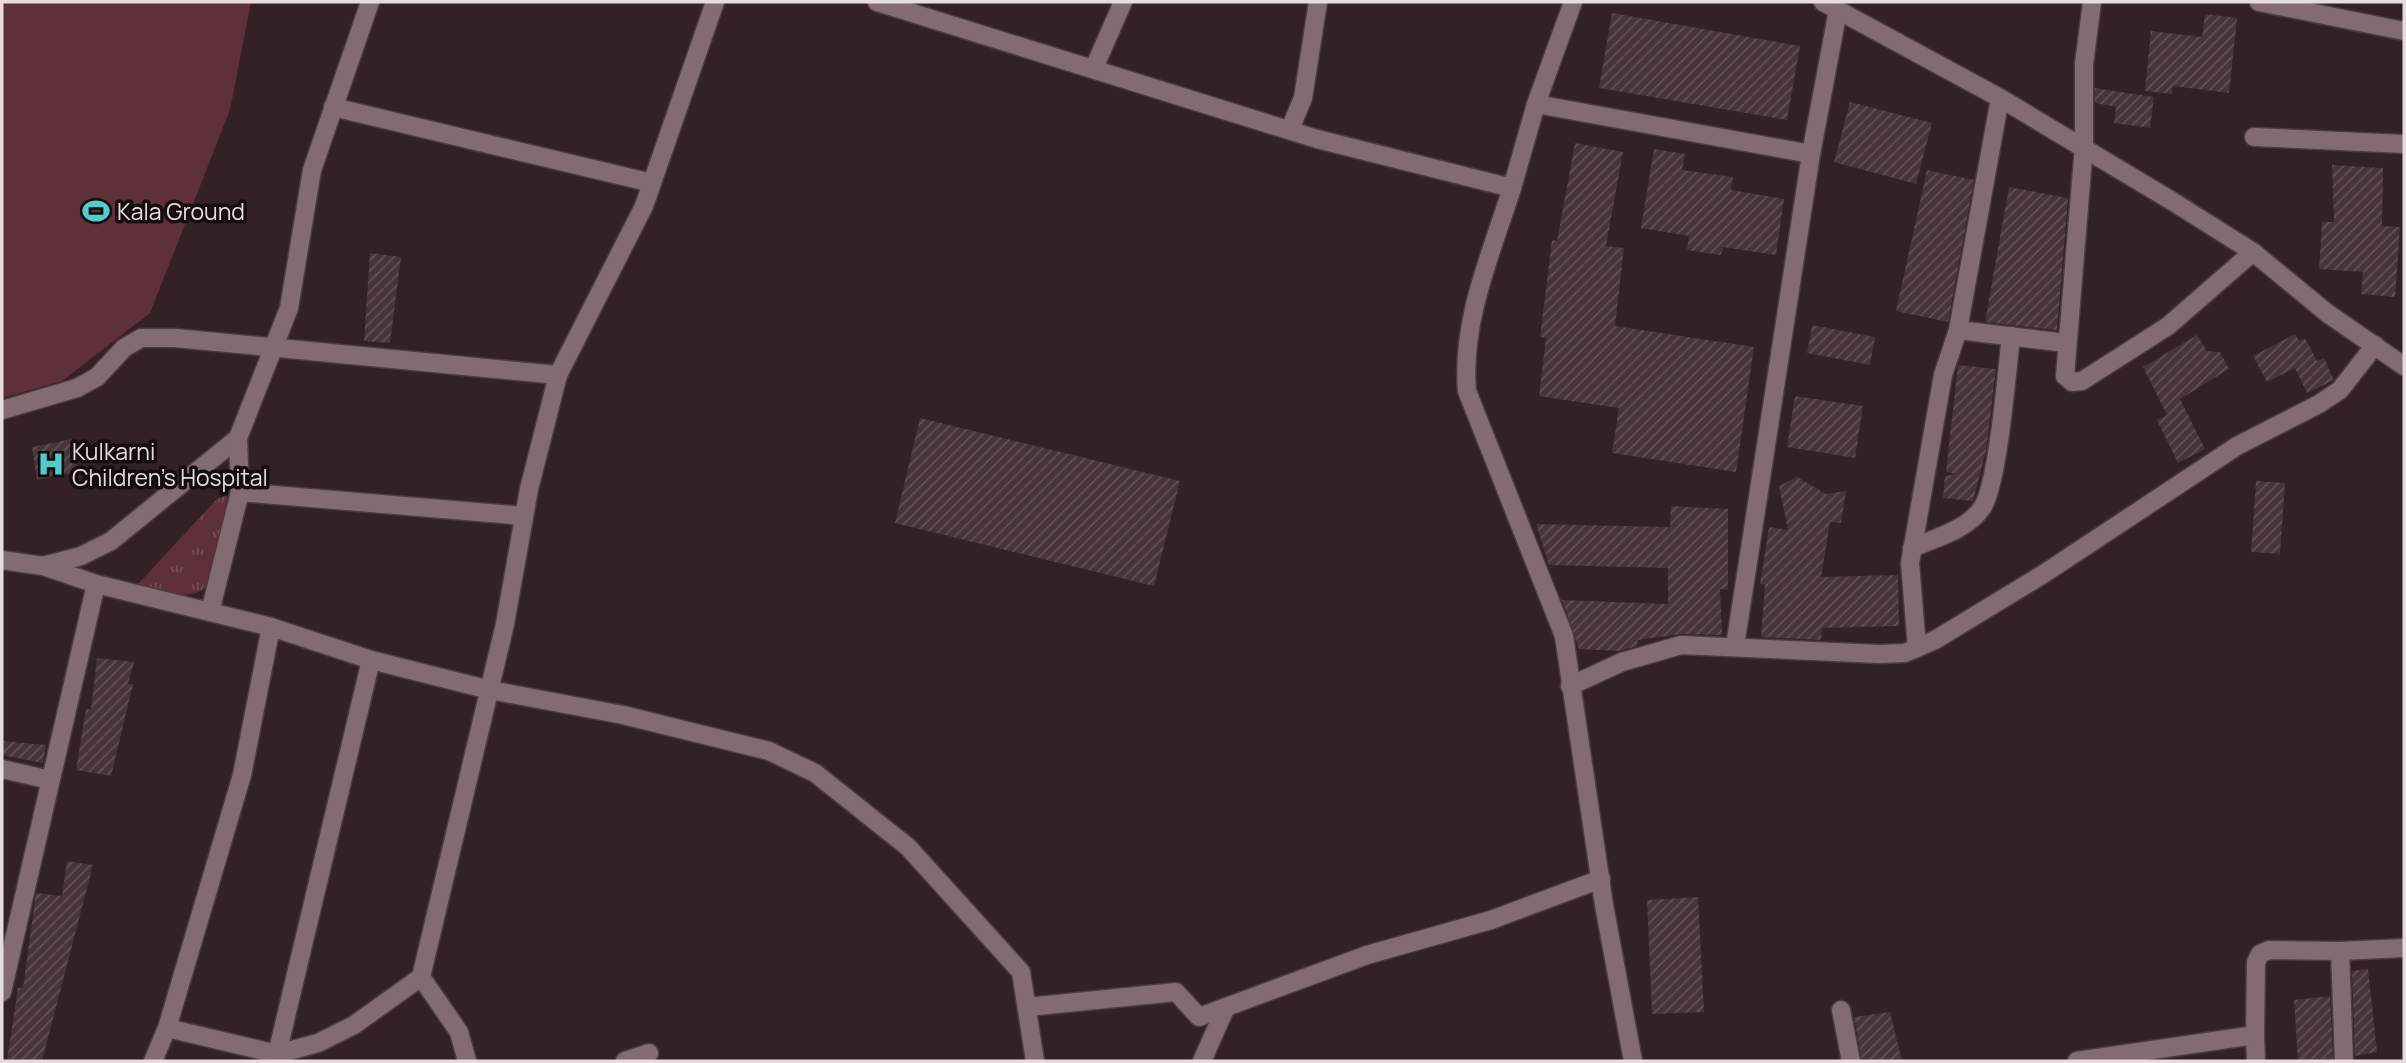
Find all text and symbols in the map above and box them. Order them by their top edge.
place label: Kala Ground [117,195,245,227]
sports icon: Kala Ground [81,196,111,226]
place label: Kulkarni Children's Hospital [72,435,268,493]
hospital icon: Kulkarni Children's Hospital [36,449,66,479]

